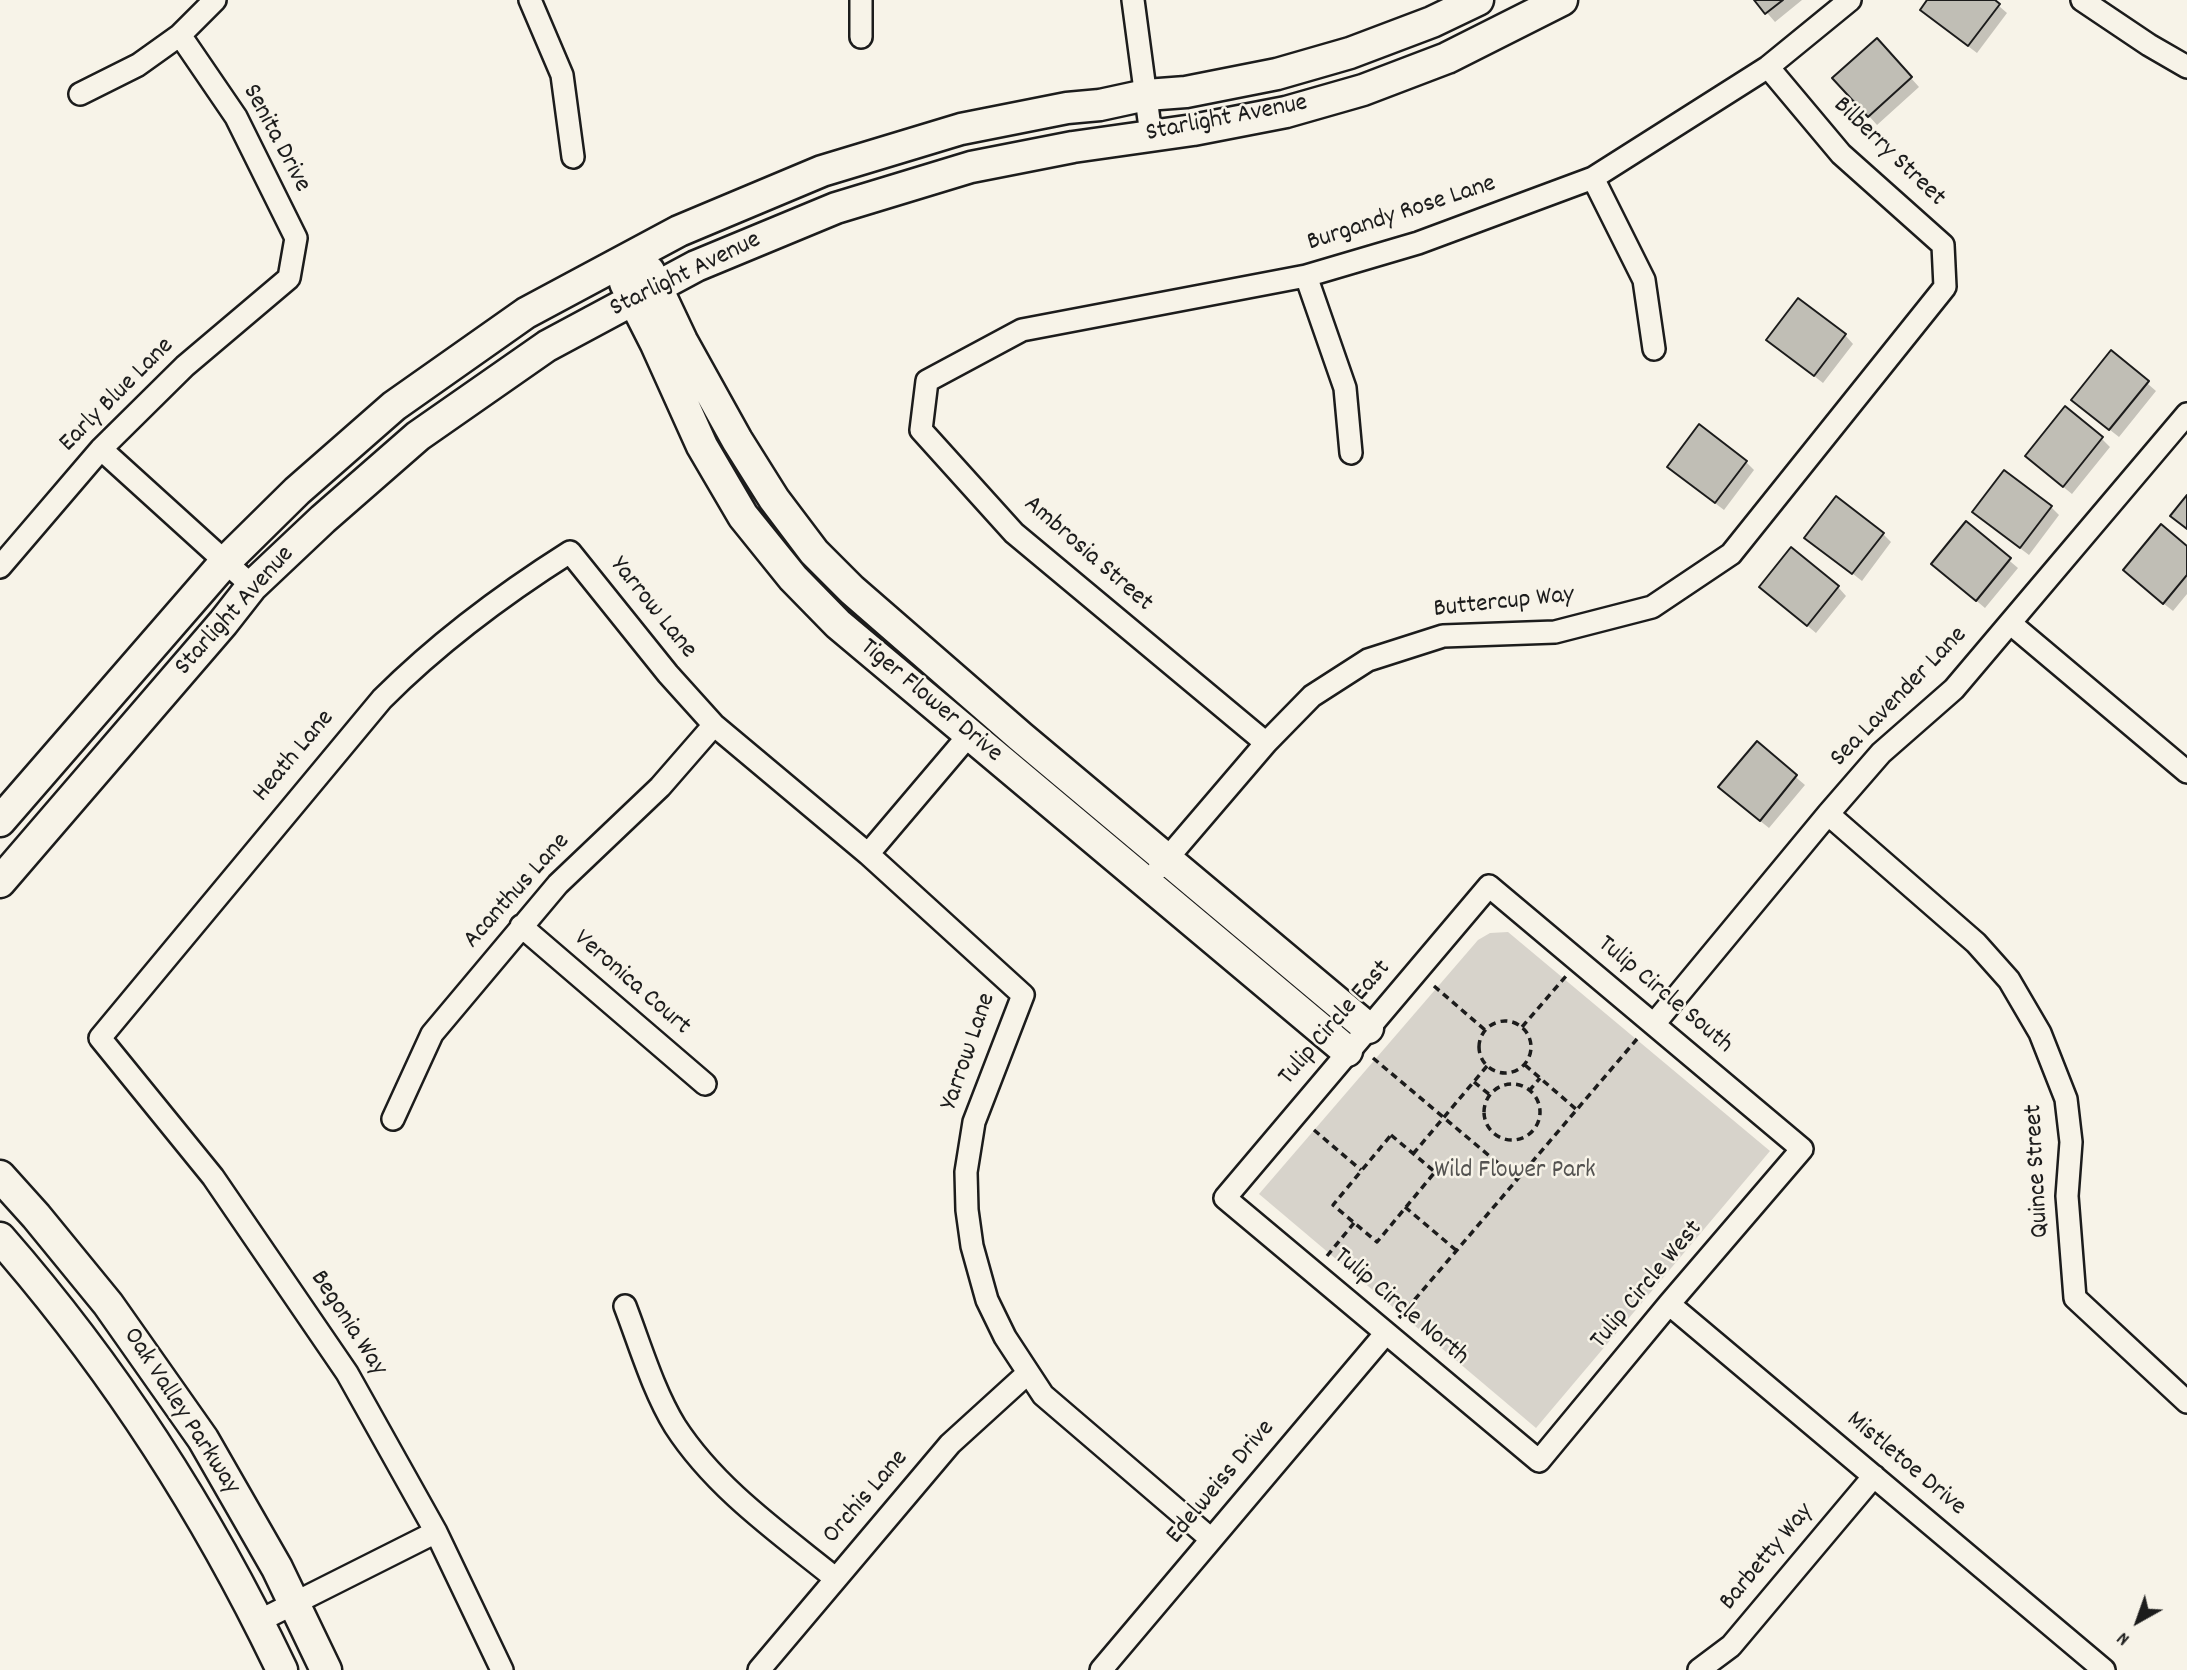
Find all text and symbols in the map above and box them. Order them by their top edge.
street label: Senita Drive [234,80,316,198]
street label: Starlight Avenue [1144,89,1310,151]
street label: Bilberry Street [1825,91,1951,215]
street label: Burgandy Rose Lane [1304,170,1500,260]
street label: Starlight Avenue [606,226,766,326]
street label: Early Blue Lane [54,332,182,460]
street label: Ambrosia Street [1016,490,1158,620]
street label: Starlight Avenue [170,541,302,683]
street label: Yarrow Lane [602,552,702,666]
street label: Buttercup Way [1432,581,1576,627]
street label: Sea Lavender Lane [1825,621,1975,775]
street label: Tiger Flower Drive [852,633,1008,771]
street label: Heath Lane [247,705,343,809]
street label: Acanthus Lane [458,828,578,956]
street label: Veronica Court [566,925,696,1043]
street label: Tulip Circle South [1590,930,1738,1062]
street label: Tulip Circle East [1273,955,1399,1093]
street label: Yarrow Lane [935,989,1005,1115]
street label: Quince Street [2020,1103,2058,1239]
park label: Wild Flower Park [1434,1156,1596,1188]
street label: Tulip Circle West [1585,1215,1711,1357]
street label: Tulip Circle North [1326,1242,1474,1374]
street label: Begonia Way [301,1265,393,1383]
street label: Oak Valley Parkway [114,1323,246,1501]
street label: Mistletoe Drive [1839,1406,1971,1524]
street label: Edelweiss Drive [1161,1415,1283,1551]
street label: Orchis Lane [818,1444,916,1552]
street label: Barbetty Way [1714,1498,1822,1618]
north arrow [2103,1586,2173,1656]
text: N [2112,1624,2136,1651]

